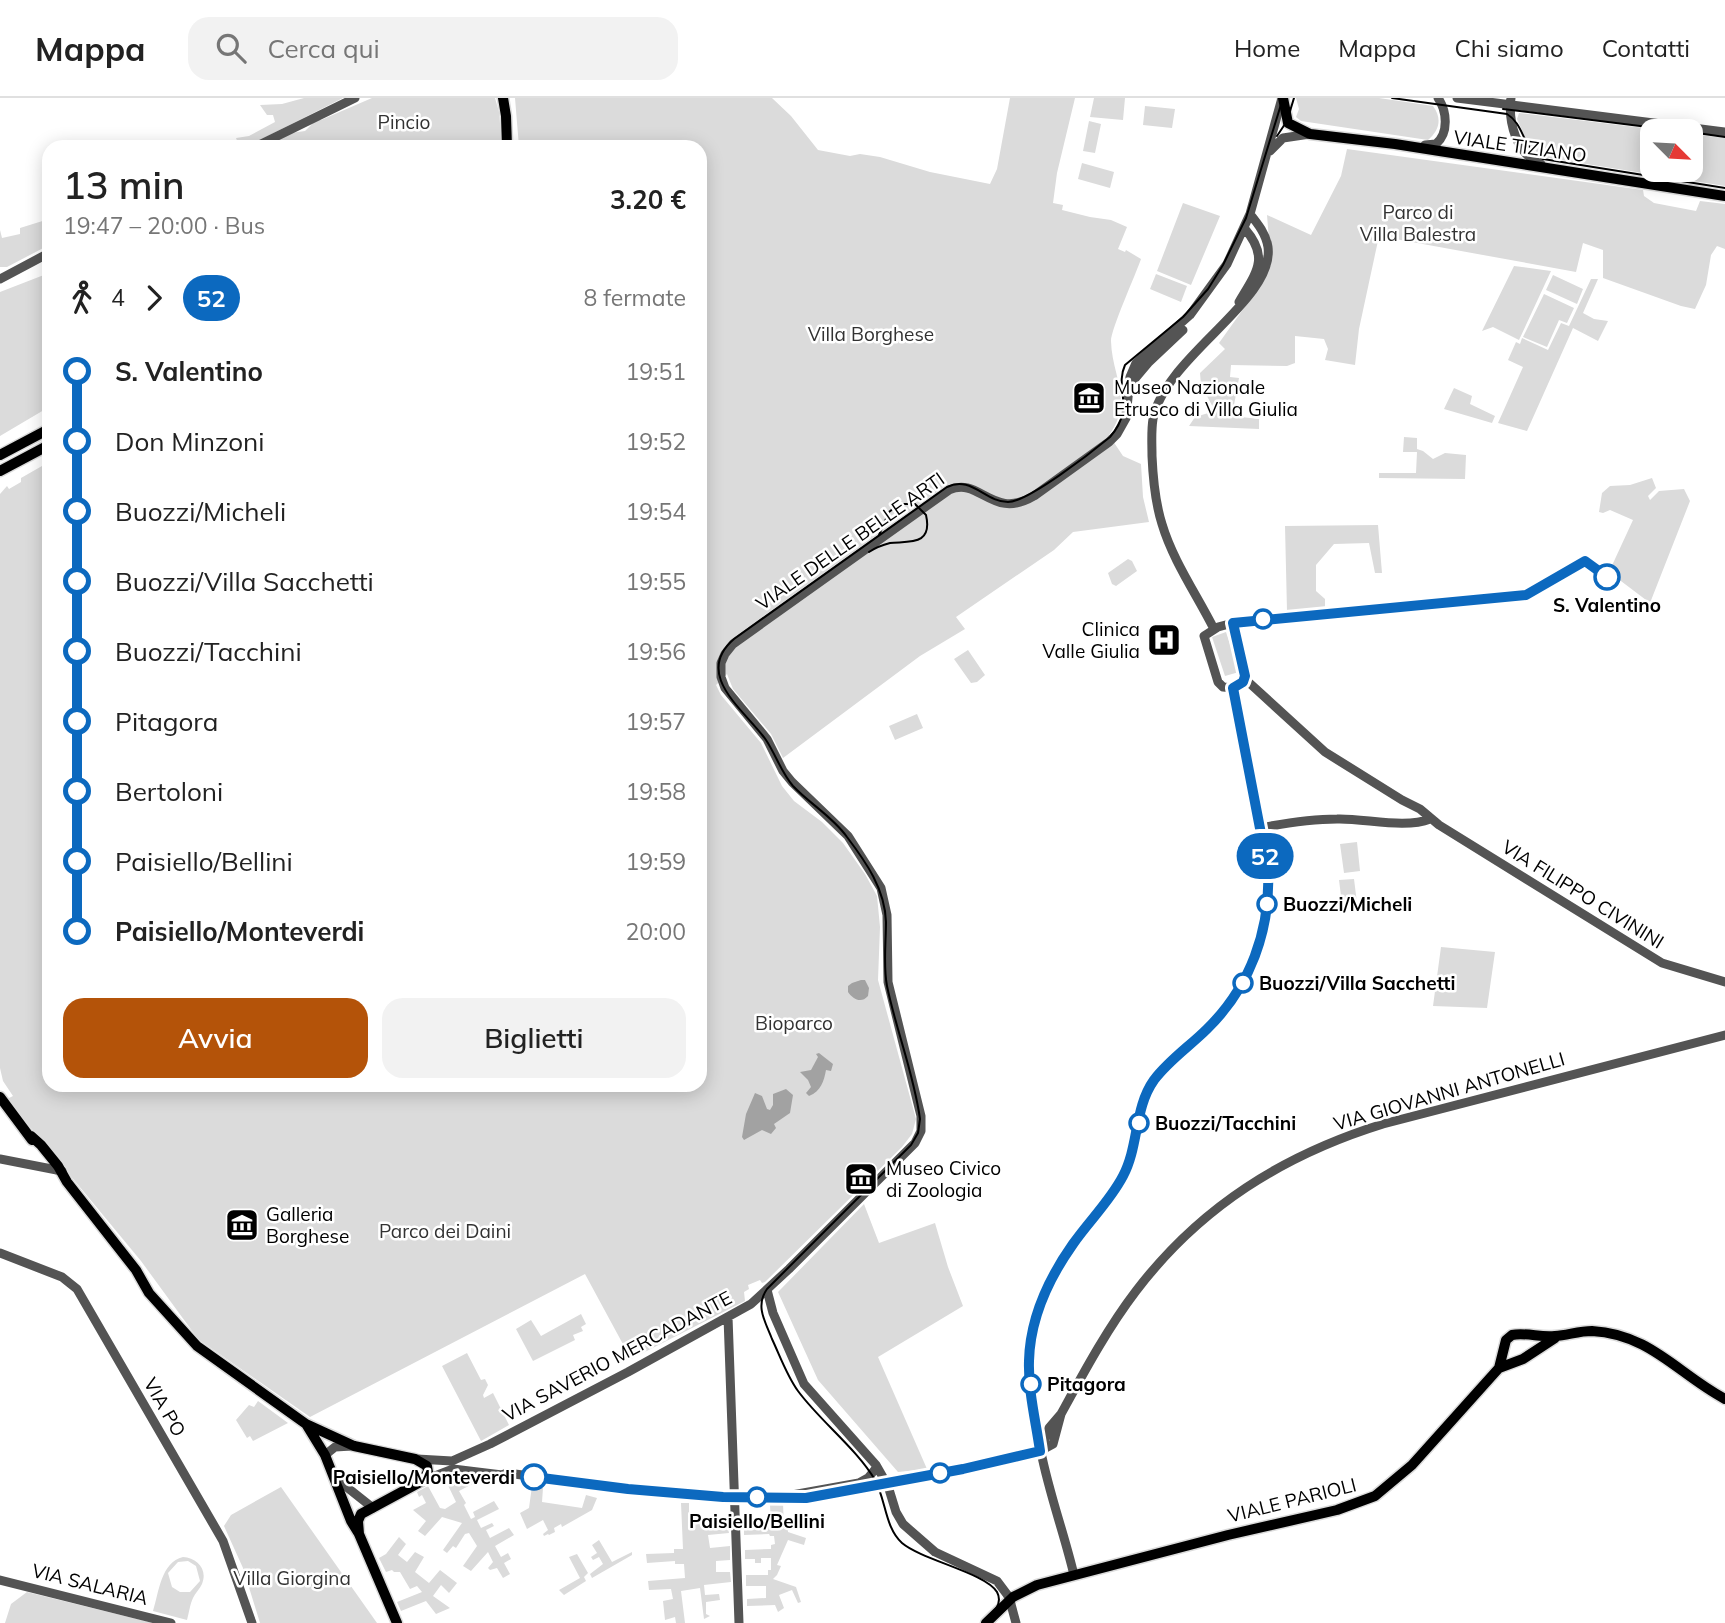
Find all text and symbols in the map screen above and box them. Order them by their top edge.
search box [188,17,678,80]
text: Mappa [35,28,146,69]
icon: search [212,29,250,67]
text: Cerca qui [268,32,380,65]
text: Home [1234,33,1300,63]
text: Mappa [1338,33,1416,63]
text: Chi siamo [1454,33,1564,63]
text: Contatti [1602,33,1690,63]
park label: Pincio [378,110,430,134]
north arrow [1640,119,1703,182]
map controls [1640,119,1703,182]
street label: VIALE TIZIANO [1452,125,1588,167]
text: 13 min [63,161,185,209]
text: 3.20 € [610,183,686,216]
park label: Parco di Villa Balestra [1360,200,1476,246]
text: 19:47 – 20:00 · Bus [63,211,265,240]
icon: walk [63,279,101,317]
icon: forward [135,279,173,317]
text: 4 [111,283,125,312]
text: 52 [197,283,226,313]
text: 8 fermate [583,283,686,312]
park label: Villa Borghese [808,322,934,346]
text: S. Valentino [115,355,263,388]
text: 19:51 [626,357,686,386]
place label: Museo Nazionale Etrusco di Villa Giulia [1114,375,1298,421]
museum icon: Museo Nazionale Etrusco di Villa Giulia [1070,379,1108,417]
text: Don Minzoni [115,425,265,458]
text: 19:52 [626,427,686,456]
street label: VIALE DELLE BELLE ARTI [751,467,949,615]
text: Buozzi/Micheli [115,495,286,528]
text: 19:54 [626,497,686,526]
marker: S. Valentino [1594,564,1620,590]
text: Buozzi/Villa Sacchetti [115,565,374,598]
text: 19:55 [626,567,686,596]
place label: S. Valentino [1553,593,1661,617]
unlabelled marker [1253,609,1273,629]
place label: Clinica Valle Giulia [1042,617,1140,663]
hospital icon: Clinica Valle Giulia [1145,621,1183,659]
text: Buozzi/Tacchini [115,635,302,668]
text: 19:56 [626,637,686,666]
text: Pitagora [115,705,218,738]
text: 19:57 [626,707,686,736]
text: Bertoloni [115,775,223,808]
text: 19:58 [626,777,686,806]
line badge: 52 [1234,833,1296,879]
street label: VIA FILIPPO CIVININI [1498,834,1668,954]
text: 52 [1251,841,1279,871]
text: Paisiello/Bellini [115,845,293,878]
text: 19:59 [626,847,686,876]
place label: Buozzi/Micheli [1283,892,1412,916]
marker: Buozzi/Micheli [1257,894,1277,914]
text: Paisiello/Monteverdi [115,915,364,948]
text: 20:00 [626,917,686,946]
place label: Buozzi/Villa Sacchetti [1259,971,1455,995]
marker: Buozzi/Villa Sacchetti [1233,973,1253,993]
button: Avvia [63,998,368,1078]
button: Biglietti [382,998,686,1078]
park label: Bioparco [755,1011,833,1035]
street label: VIA GIOVANNI ANTONELLI [1331,1046,1567,1136]
place label: Buozzi/Tacchini [1155,1111,1296,1135]
marker: Buozzi/Tacchini [1129,1113,1149,1133]
place label: Museo Civico di Zoologia [886,1156,1001,1202]
museum icon: Museo Civico di Zoologia [842,1160,880,1198]
place label: Galleria Borghese [266,1202,349,1248]
museum icon: Galleria Borghese [223,1206,261,1244]
park label: Parco dei Daini [379,1219,511,1243]
street label: VIA SAVERIO MERCADANTE [498,1285,736,1427]
place label: Pitagora [1047,1372,1126,1396]
street label: VIA PO [139,1373,191,1441]
marker: Pitagora [1021,1374,1041,1394]
unlabelled marker [930,1463,950,1483]
marker: Paisiello/Monteverdi [521,1464,547,1490]
place label: Paisiello/Monteverdi [333,1465,515,1489]
street label: VIALE PARIOLI [1225,1472,1359,1528]
marker: Paisiello/Bellini [747,1487,767,1507]
place label: Paisiello/Bellini [689,1509,825,1533]
street label: VIA SALARIA [29,1558,151,1610]
park label: Villa Giorgina [233,1566,351,1590]

